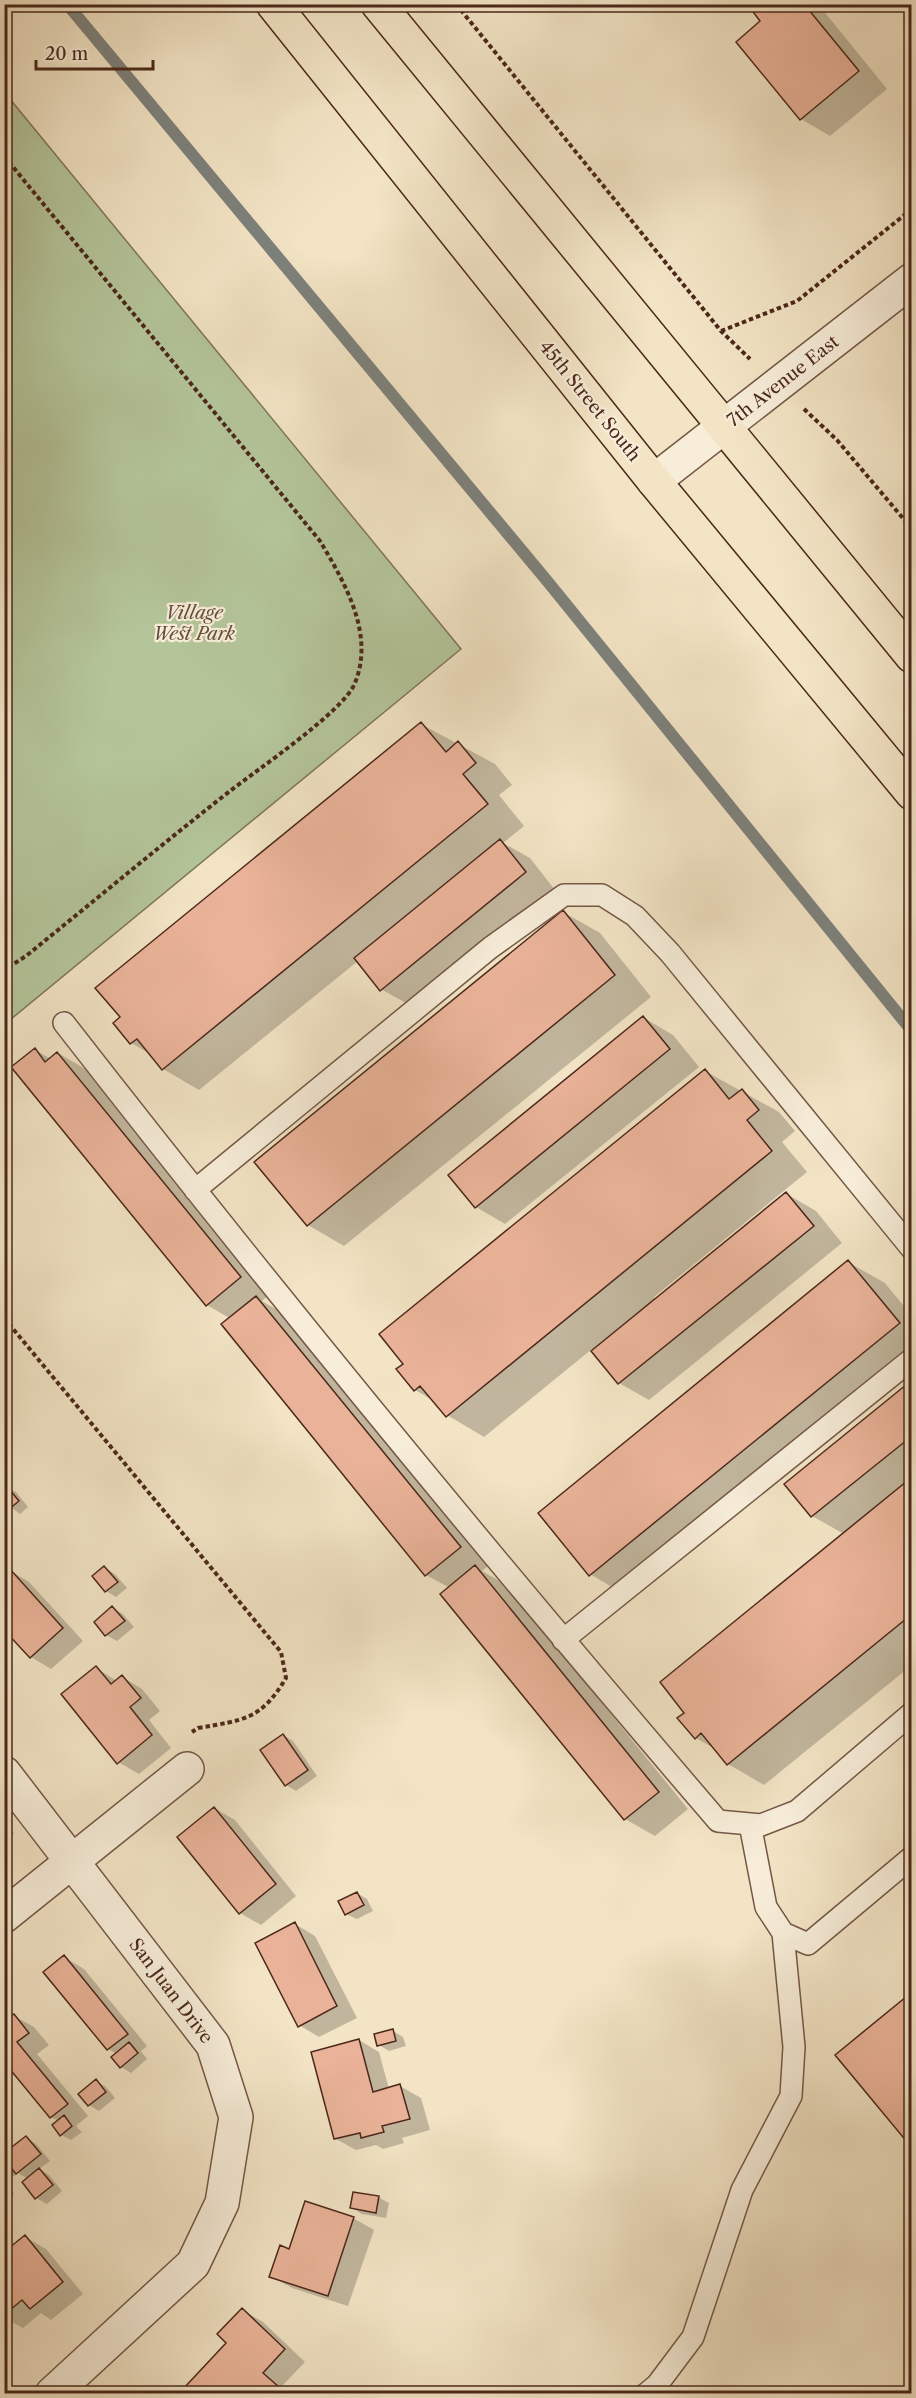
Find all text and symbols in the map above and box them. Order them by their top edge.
scale bar [36,33,153,71]
text: 20 m [45,43,89,65]
street label: 7th Avenue East [723,330,844,431]
street label: 45th Street South [535,336,645,466]
park label: Village West Park [153,602,236,645]
street label: San Juan Drive [124,1934,218,2048]

